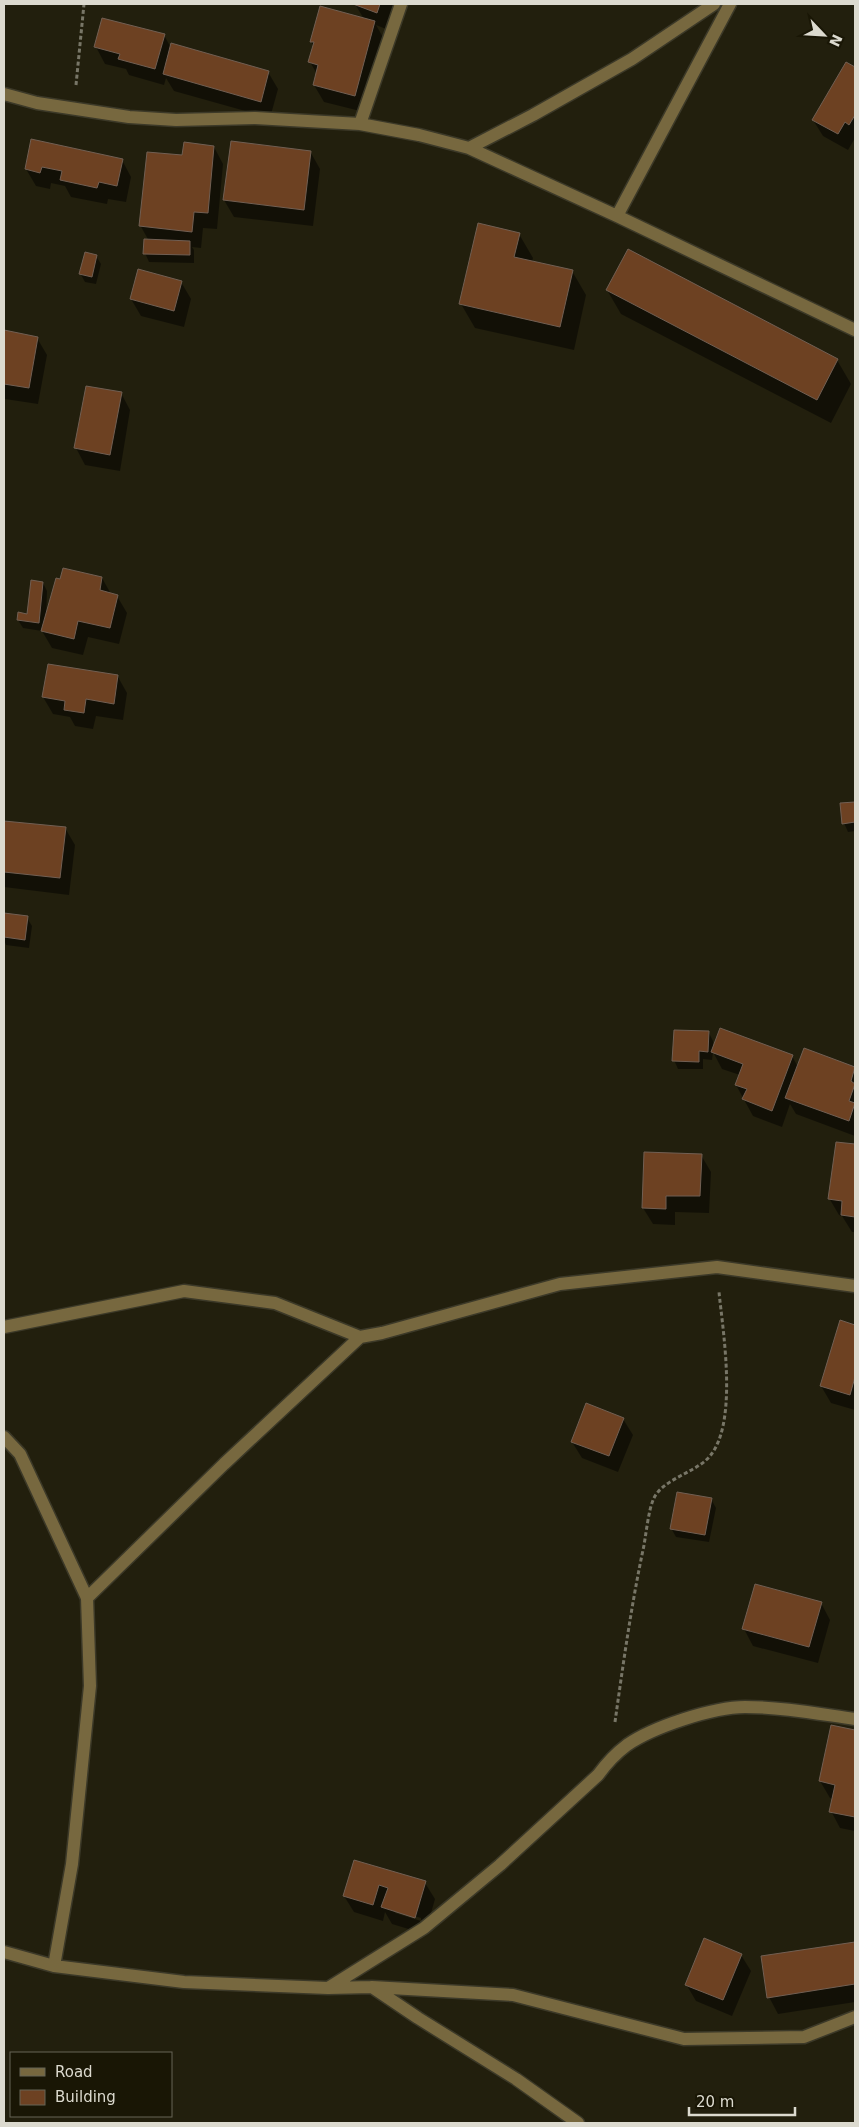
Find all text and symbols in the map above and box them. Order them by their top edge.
north arrow [799,10,849,60]
text: N [826,32,846,49]
legend [10,2052,172,2117]
text: Road [55,2063,93,2081]
scale bar [689,2084,795,2116]
text: Building [55,2088,116,2106]
text: 20 m [696,2093,734,2111]

